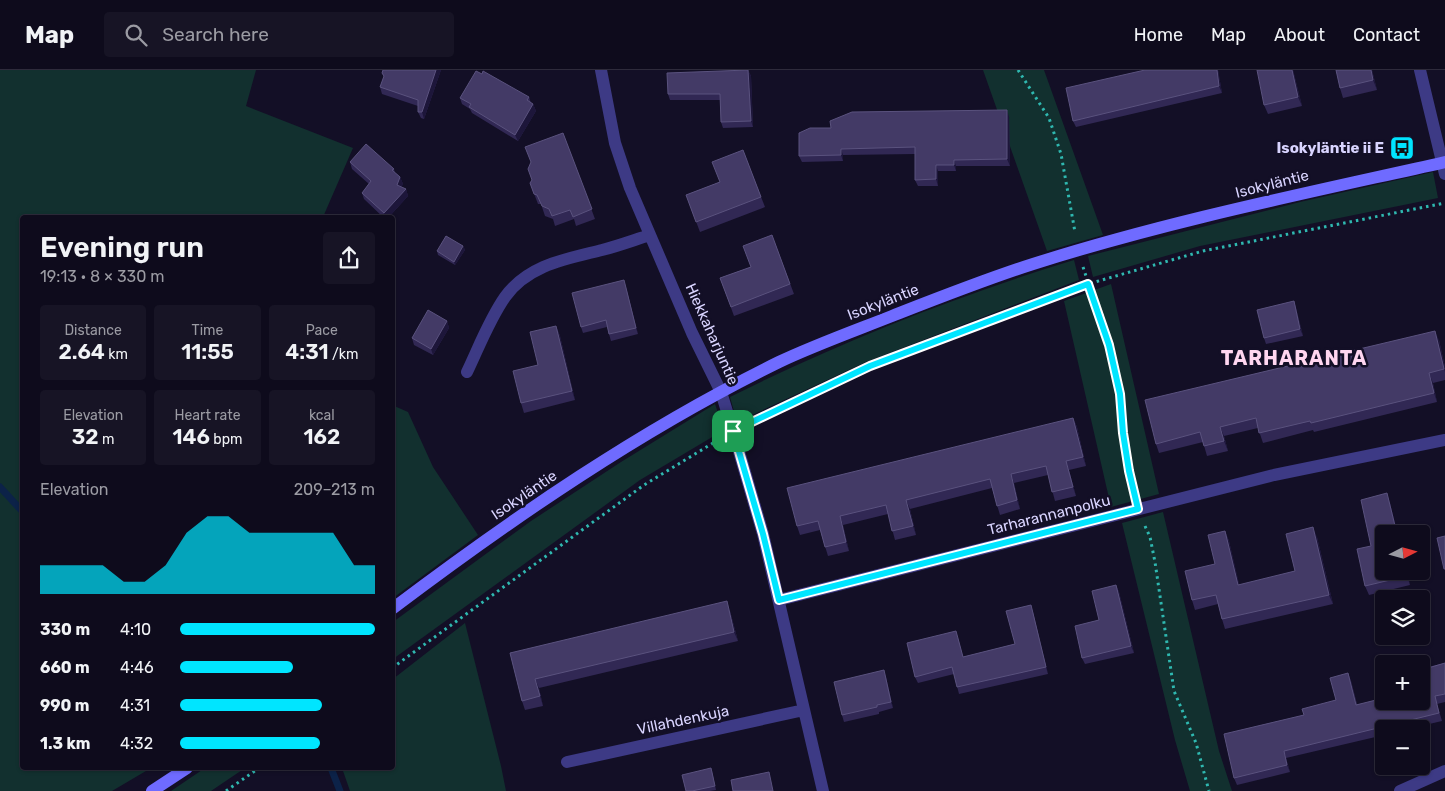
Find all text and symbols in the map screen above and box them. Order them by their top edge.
search box [104,12,454,57]
text: Map [25,21,74,49]
icon: search [122,21,150,49]
text: Search here [162,23,269,46]
text: Home [1134,24,1183,46]
text: Map [1211,24,1246,46]
text: About [1274,24,1325,46]
text: Contact [1353,24,1420,46]
bus stop icon: Isokyläntie ii E [1389,135,1415,161]
place label: Isokyläntie ii E [1276,139,1384,157]
street label: Isokyläntie [1233,166,1311,202]
text: Evening run [40,231,204,264]
button: share [323,232,375,284]
text: 19:13 · 8 × 330 m [40,267,165,286]
street label: Hiekkaharjuntie [682,280,742,388]
street label: Isokyläntie [845,280,921,324]
text: Distance [64,322,122,339]
text: Time [192,322,223,339]
text: Pace [306,322,338,339]
text: 2.64 [58,339,105,364]
text: 11:55 [181,339,234,364]
text: 4:31 [285,339,329,364]
text: km [105,346,128,363]
text: /km [329,346,358,363]
district label: TARHARANTA [1221,346,1367,370]
text: Elevation [63,407,123,424]
text: Heart rate [175,407,240,424]
text: kcal [309,407,335,424]
pin [712,410,754,452]
icon: arrive [719,417,747,445]
text: 32 [72,424,99,449]
text: 146 [172,424,210,449]
text: 162 [303,424,340,449]
text: m [99,431,115,448]
text: bpm [210,431,243,448]
street label: Isokyläntie [488,467,560,523]
text: Elevation [40,480,109,499]
text: 209–213 m [294,480,375,499]
street label: Tarharannanpolku [986,491,1112,539]
north arrow [1375,525,1430,580]
map controls [1375,525,1430,775]
button: layers [1375,590,1430,645]
text: 330 m [40,620,90,639]
text: 4:10 [120,620,151,639]
button: + [1375,655,1430,710]
text: 660 m [40,658,90,677]
text: 4:46 [120,658,154,677]
text: 990 m [40,696,89,715]
text: 4:31 [120,696,150,715]
street label: Villahdenkuja [635,701,731,739]
button: − [1375,720,1430,775]
text: 1.3 km [40,734,90,753]
text: 4:32 [120,734,153,753]

